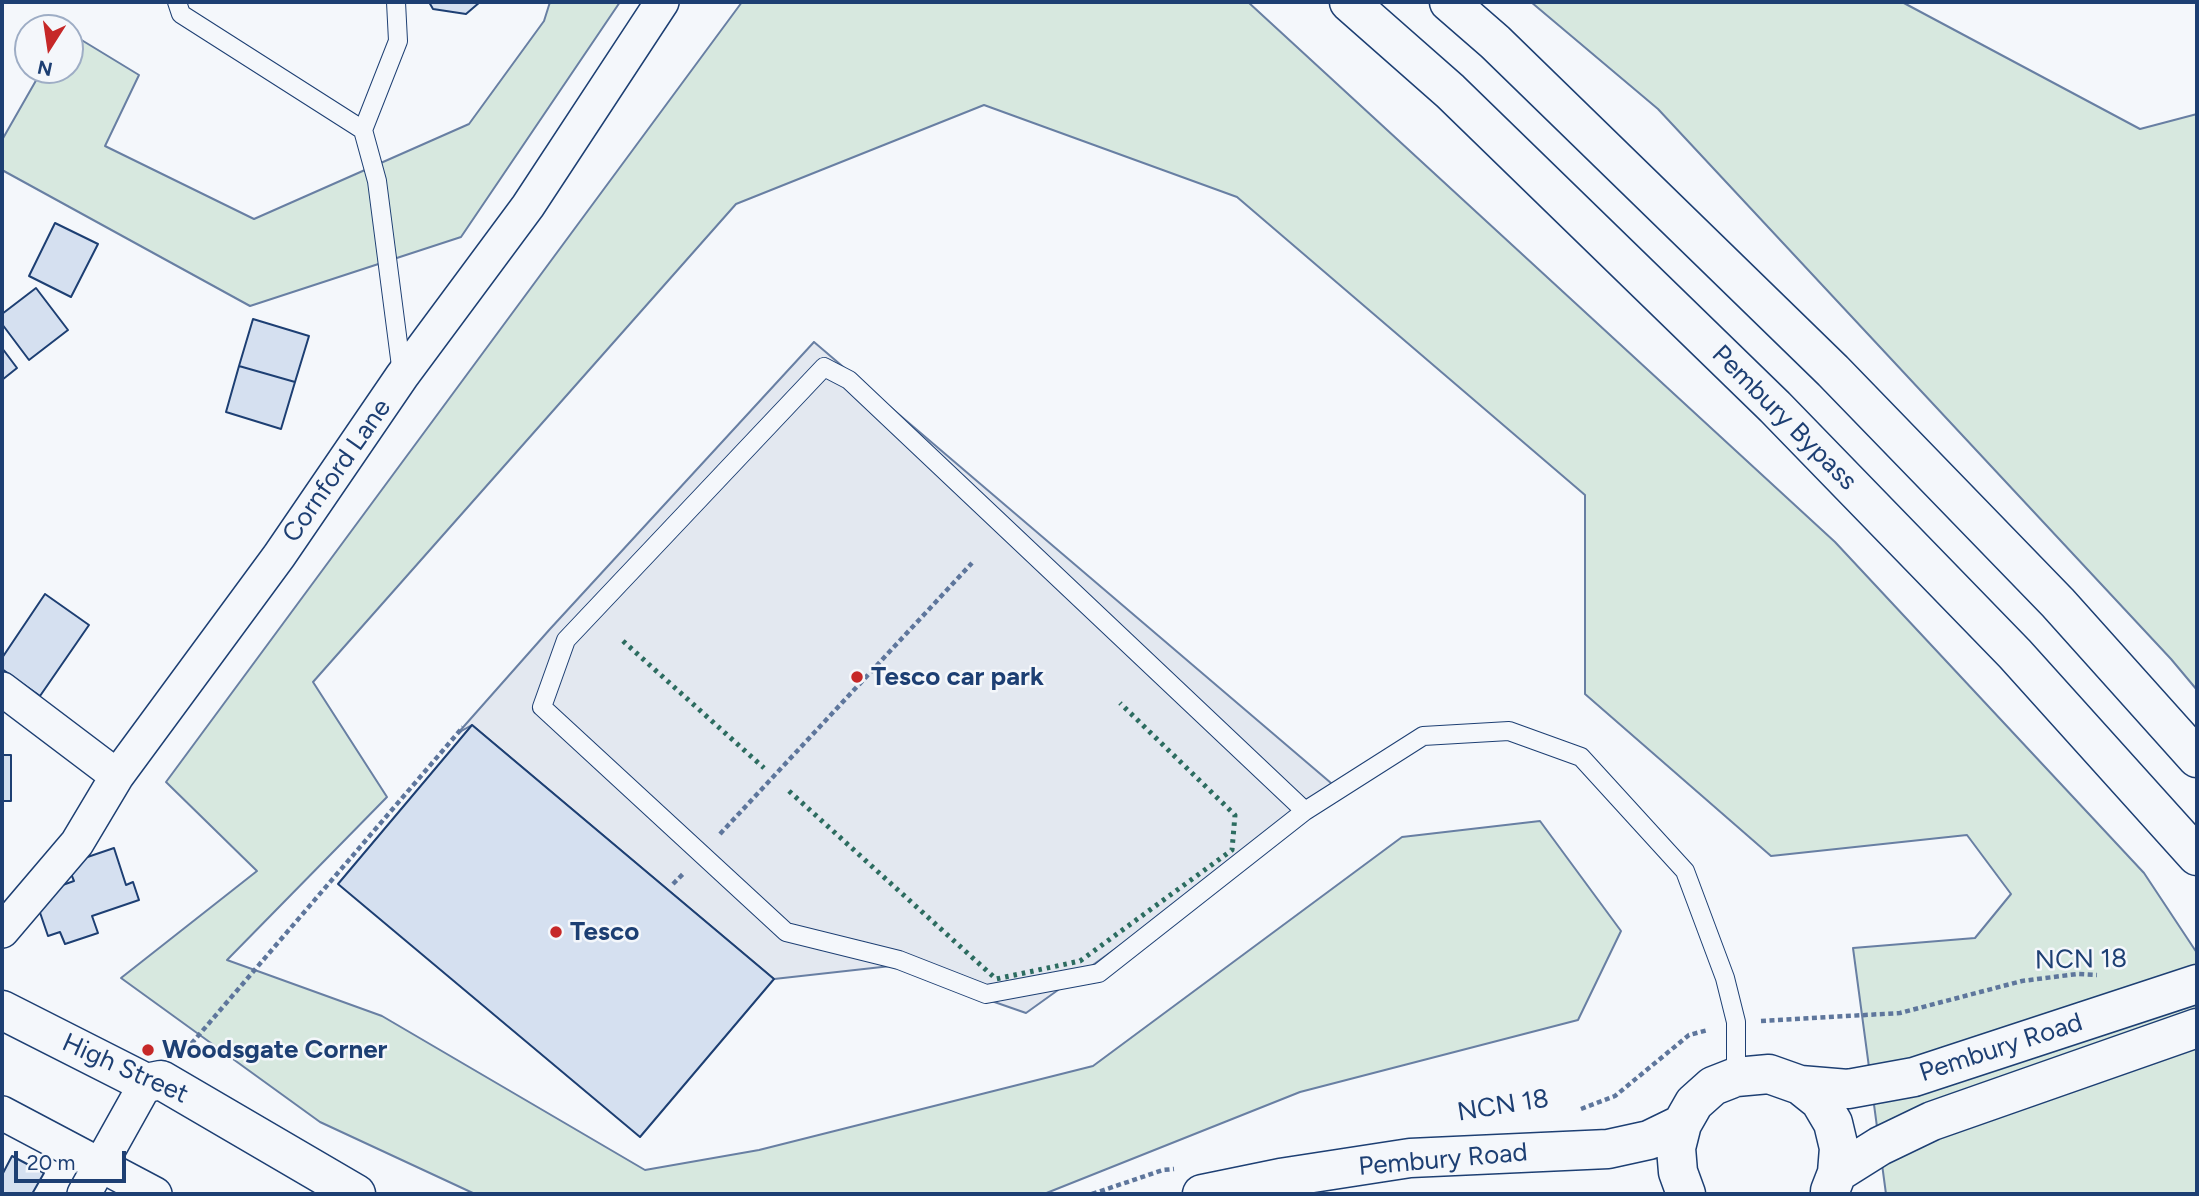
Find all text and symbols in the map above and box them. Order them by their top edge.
north arrow [14,14,84,84]
text: N [35,55,55,81]
street label: Pembury Bypass [1705,339,1863,497]
street label: Cornford Lane [276,393,398,549]
place label: Tesco car park [871,661,1044,693]
marker: Tesco car park [849,669,865,685]
place label: Tesco [570,916,639,948]
marker: Tesco [548,924,564,940]
street label: NCN 18 [2035,944,2127,976]
street label: Pembury Road [1916,1007,2086,1089]
street label: High Street [57,1027,193,1111]
place label: Woodsgate Corner [162,1034,387,1066]
marker: Woodsgate Corner [140,1042,156,1058]
street label: NCN 18 [1455,1083,1551,1129]
scale bar [18,1136,130,1180]
street label: Pembury Road [1357,1137,1529,1183]
text: 20 m [27,1150,75,1175]

